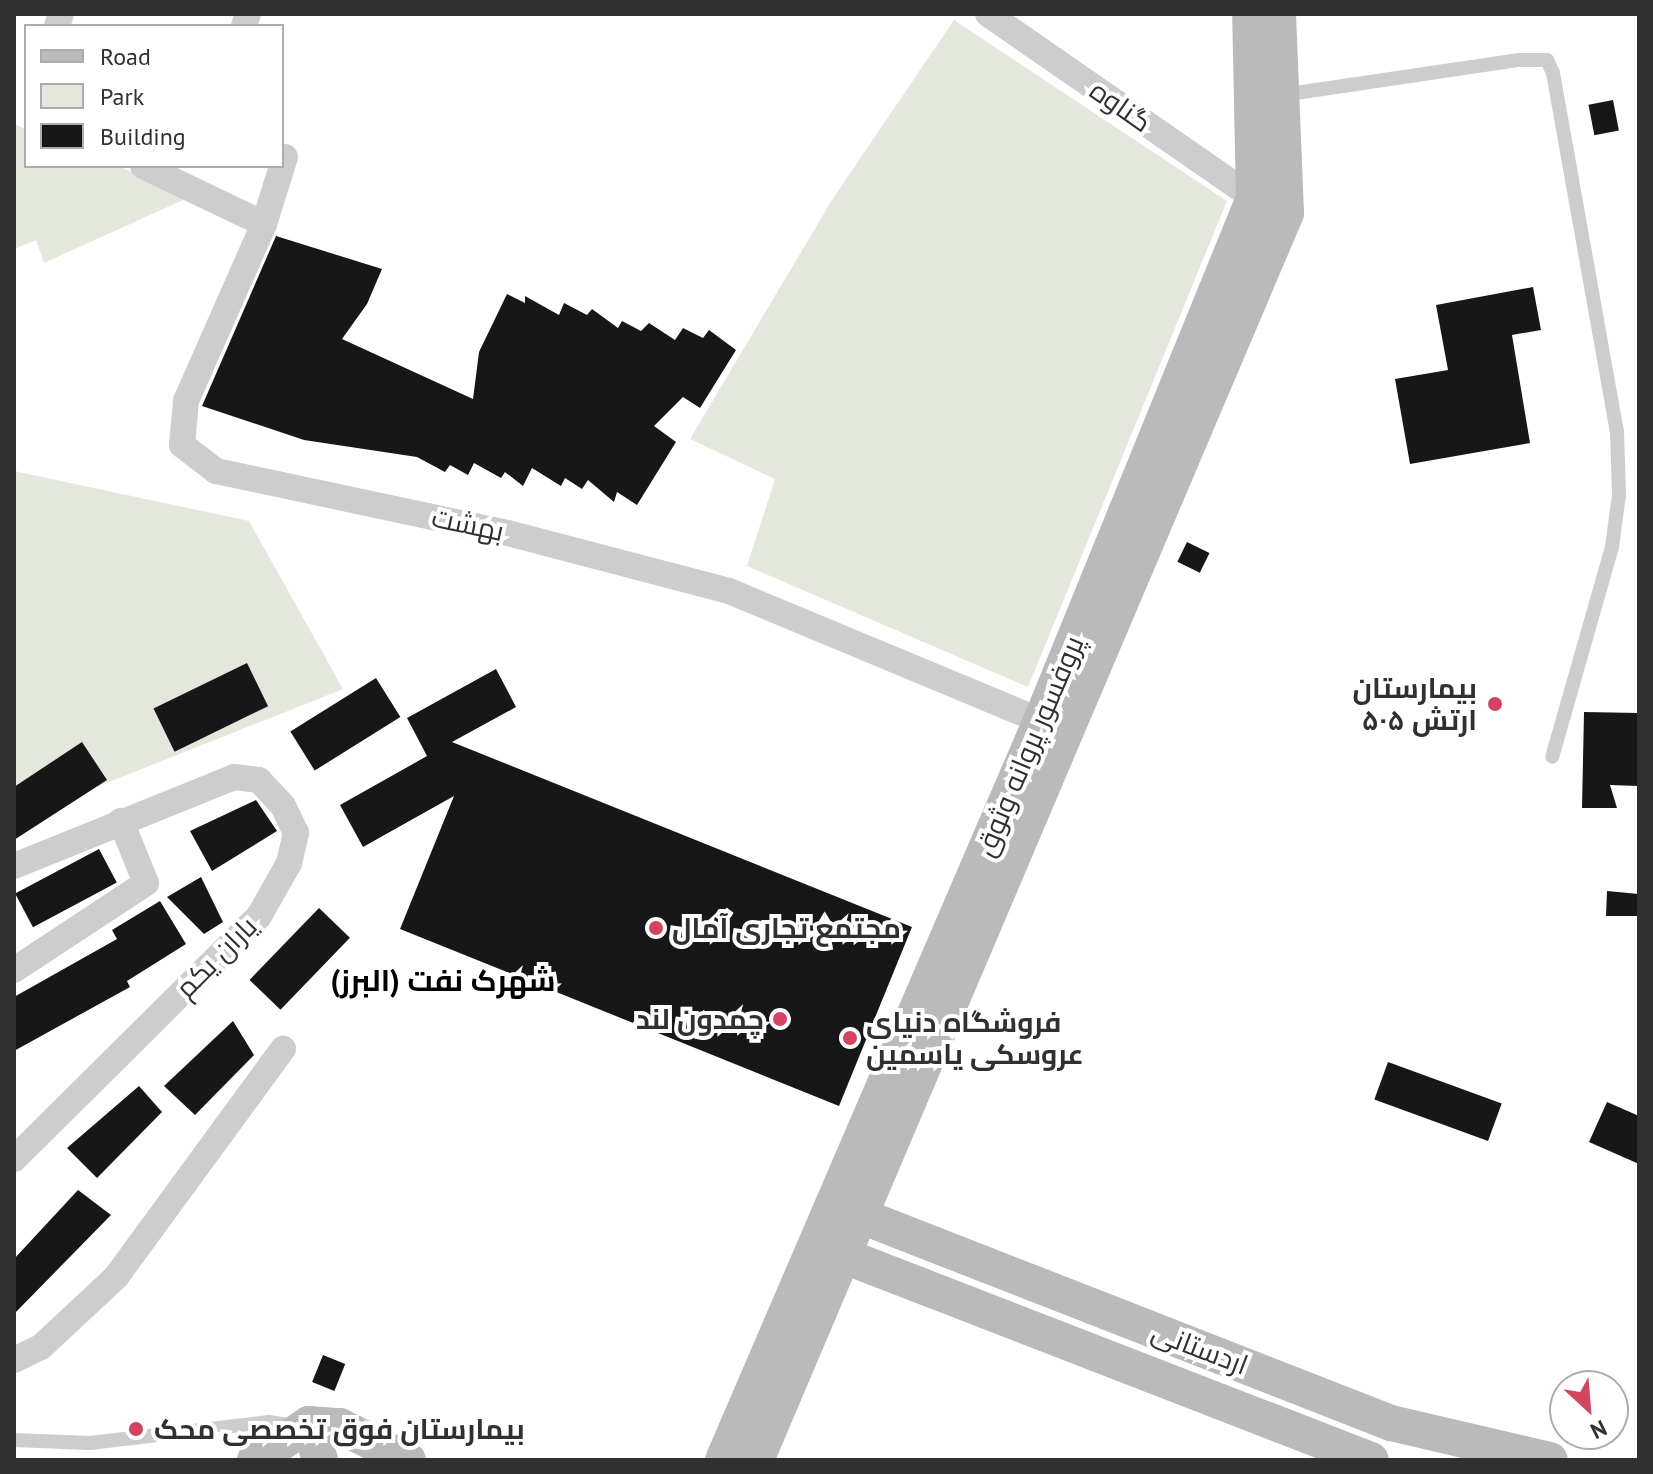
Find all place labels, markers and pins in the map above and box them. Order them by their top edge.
place label: بیمارستان ۵۰۵ ارتش [1352,671,1477,737]
marker: بیمارستان ۵۰۵ ارتش [1484,693,1506,715]
place label: مجتمع تجاری آمال [672,911,901,945]
marker: مجتمع تجاری آمال [647,919,665,937]
place label: چمدون لند [636,1002,764,1036]
place label: فروشگاه دنیای عروسکی یاسمین [866,1005,1084,1071]
marker: چمدون لند [771,1010,789,1028]
marker: فروشگاه دنیای عروسکی یاسمین [841,1029,859,1047]
place label: بیمارستان فوق تخصصی محک [154,1412,525,1446]
marker: بیمارستان فوق تخصصی محک [125,1418,147,1440]

